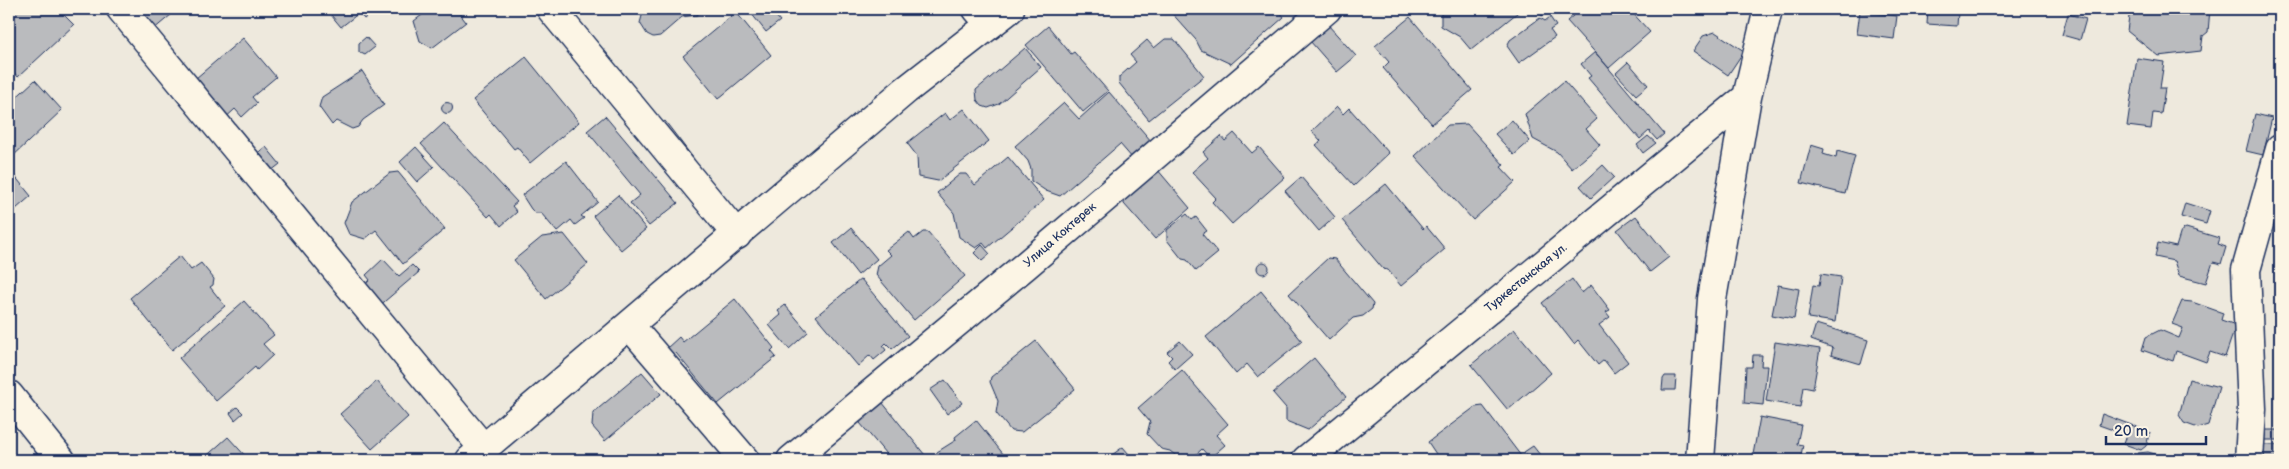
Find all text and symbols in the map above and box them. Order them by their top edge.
street label: Улица Коктерек [1021,199,1100,271]
street label: Туркестанская ул. [1482,240,1570,316]
scale bar [2106,414,2206,446]
text: 20 m [2114,422,2148,441]

